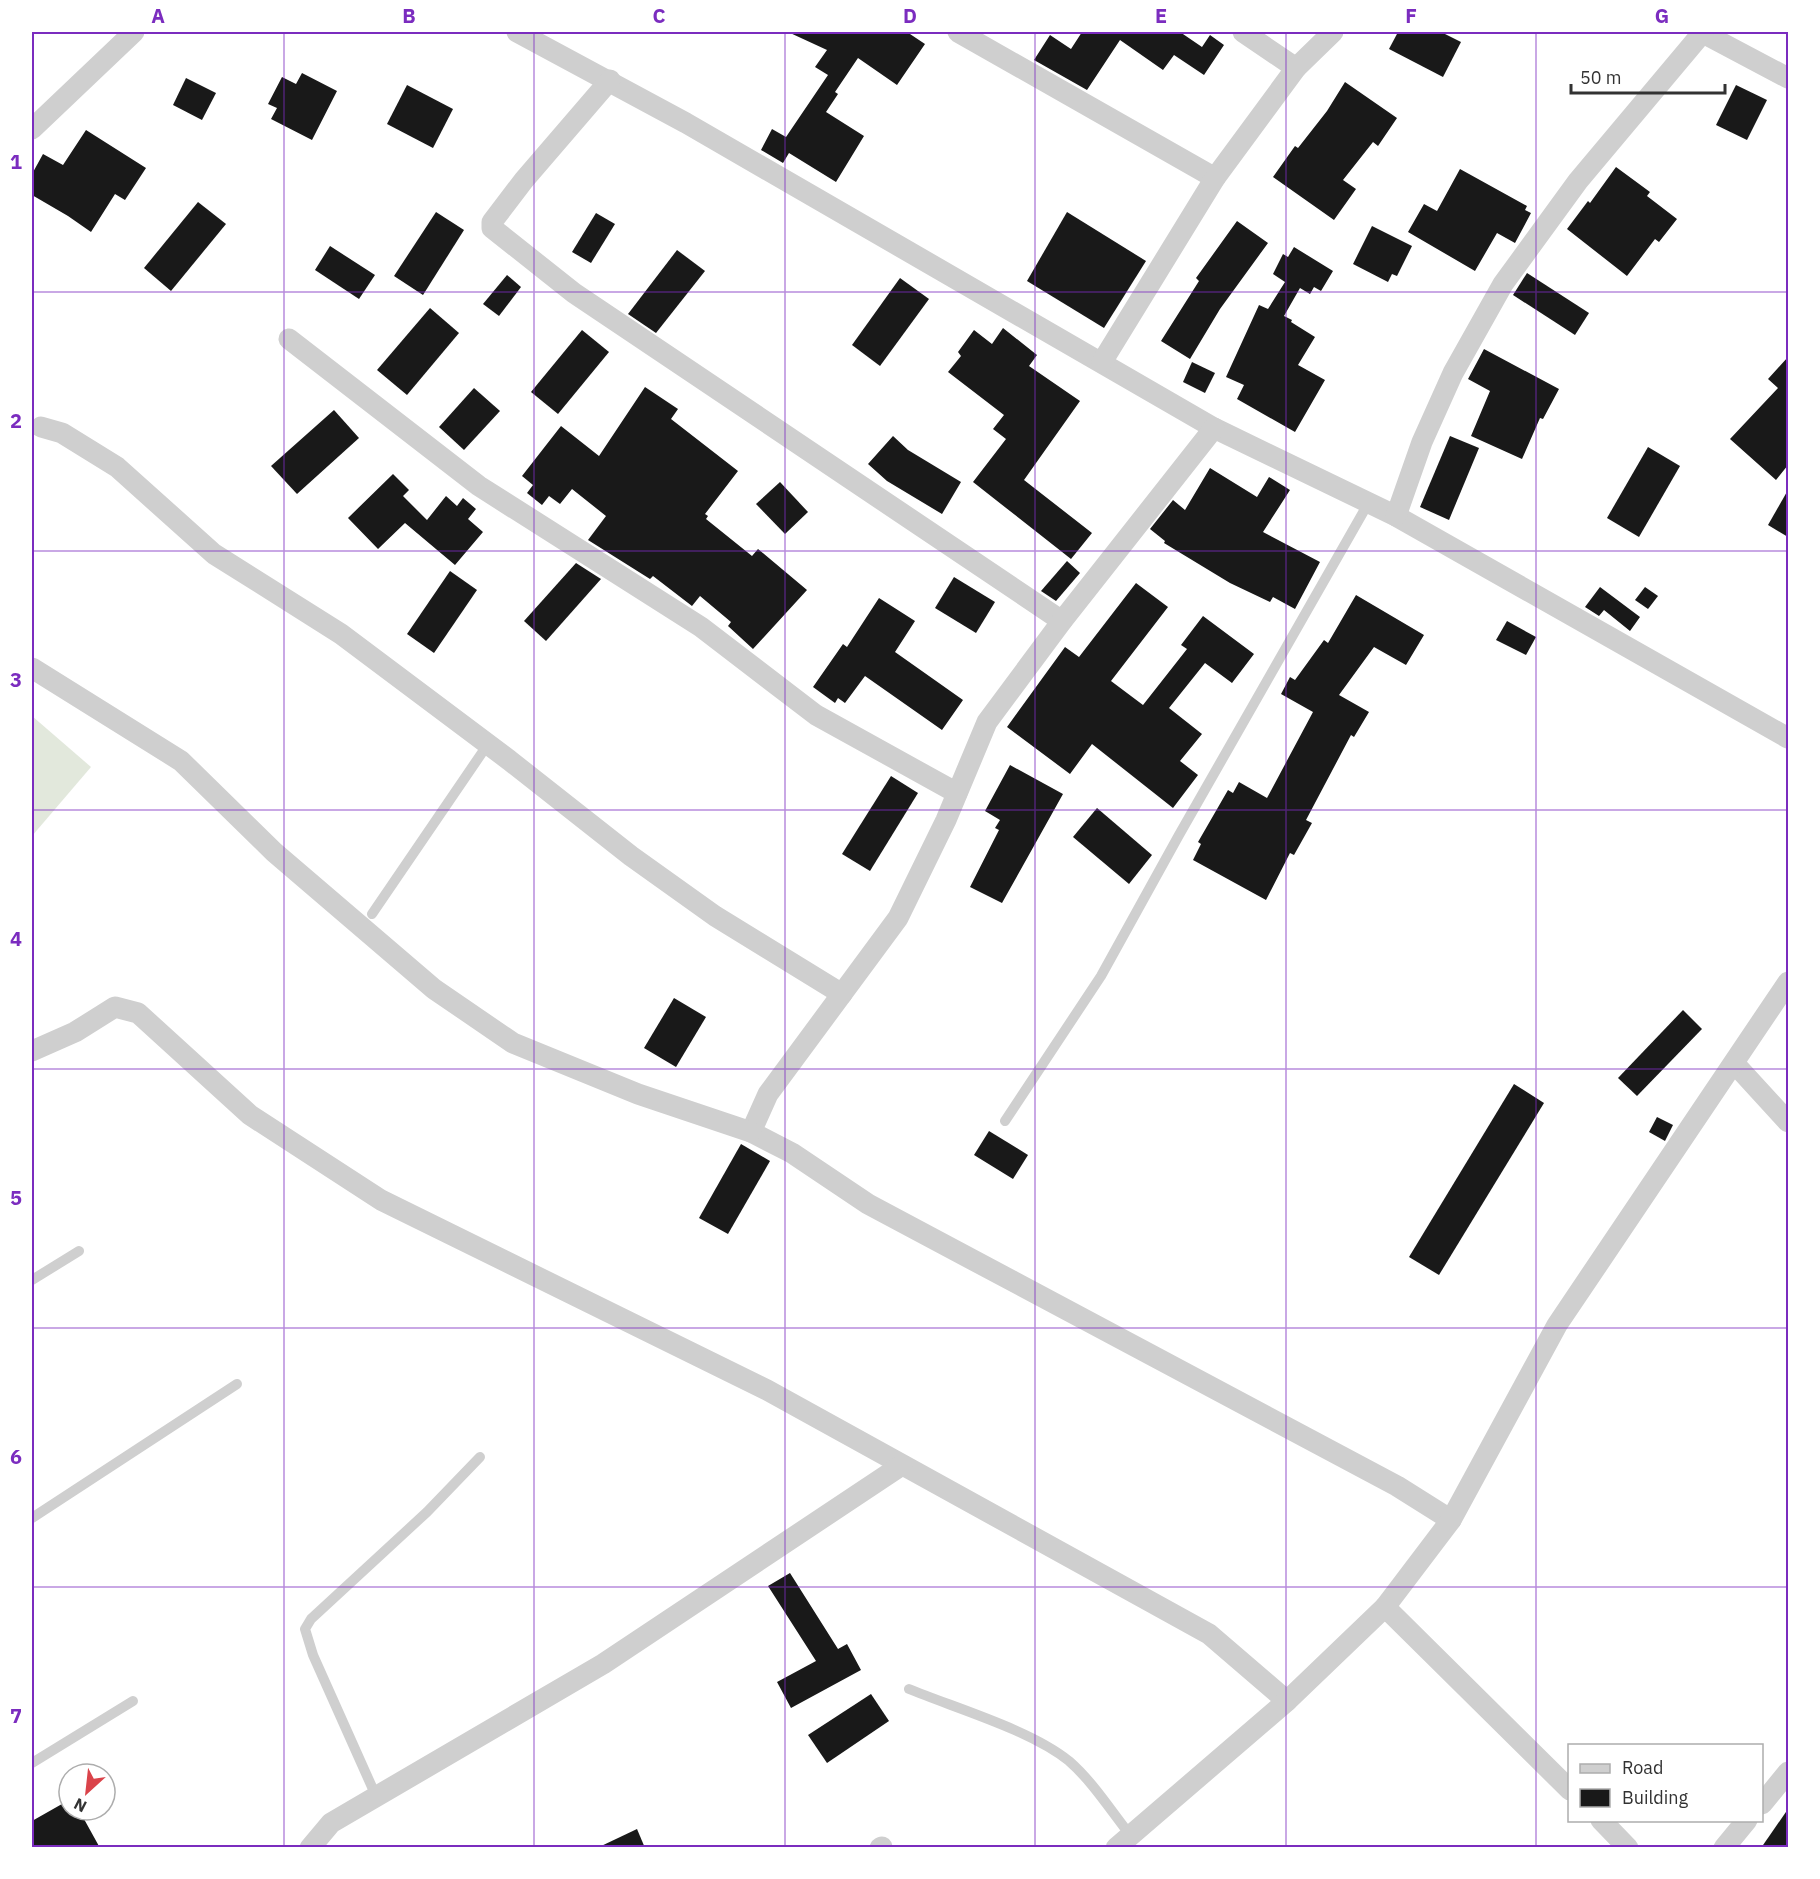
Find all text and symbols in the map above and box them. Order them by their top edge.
text: A [151,2,165,29]
text: B [402,2,416,29]
text: C [652,2,666,29]
text: D [903,2,917,29]
text: E [1155,2,1167,29]
text: F [1405,2,1417,29]
text: G [1655,2,1669,29]
scale bar [1571,57,1726,95]
text: 50 m [1580,66,1622,89]
text: 1 [10,148,22,175]
text: 2 [10,407,22,434]
text: 3 [10,666,22,693]
text: 4 [10,925,22,952]
text: 5 [10,1184,22,1211]
text: 6 [10,1443,22,1470]
text: 7 [10,1702,22,1729]
legend [1568,1744,1763,1822]
text: Road [1622,1756,1663,1779]
north arrow [57,1762,117,1822]
text: Building [1622,1786,1689,1809]
text: N [70,1794,90,1817]

